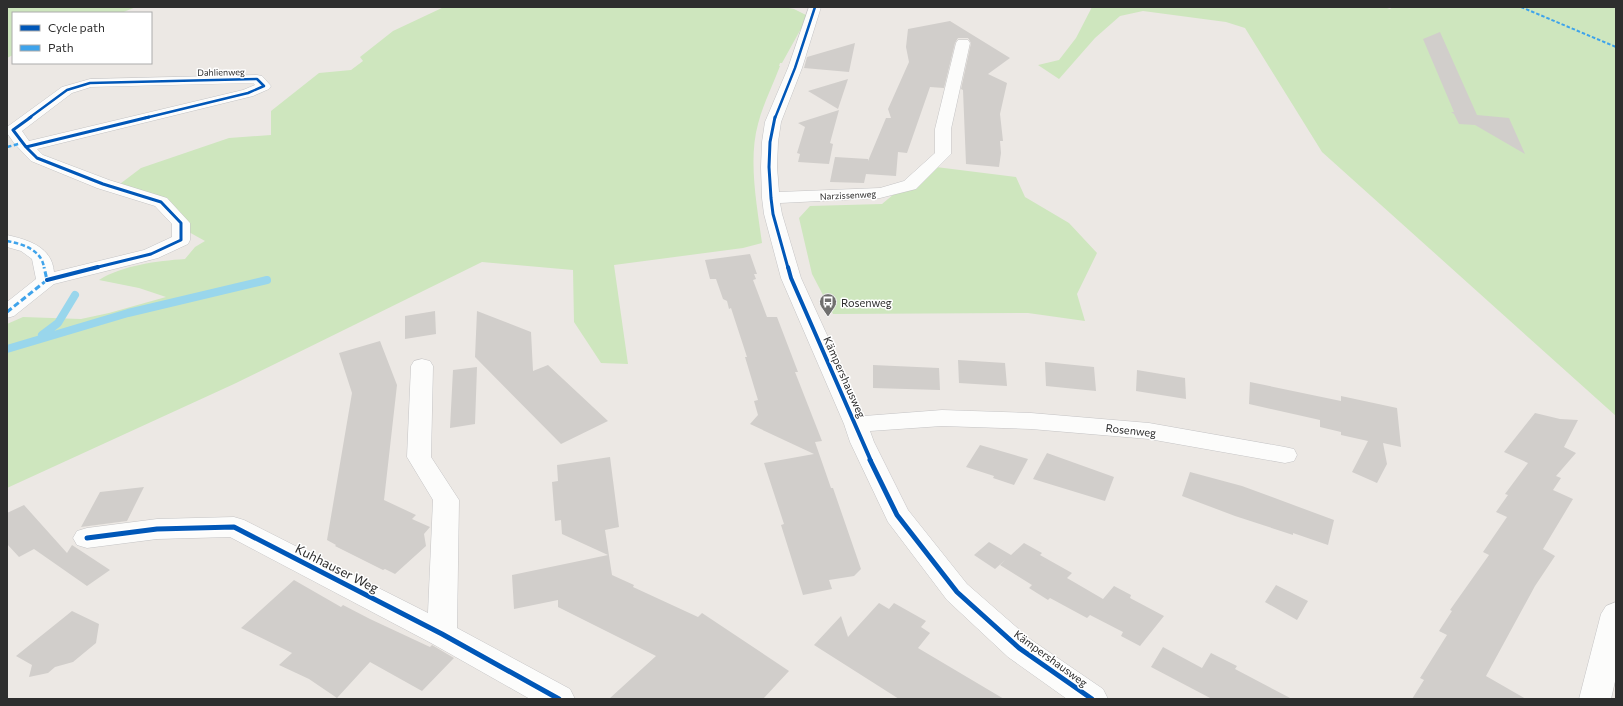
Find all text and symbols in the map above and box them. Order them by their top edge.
legend [12,12,152,64]
text: Cycle path [48,20,105,34]
text: Path [48,40,74,54]
street label: Dahlienweg [197,66,245,78]
street label: Narzissenweg [819,188,877,202]
bus stop icon: Rosenweg [818,292,838,317]
place label: Rosenweg [841,296,892,309]
street label: Kämpershausweg [821,334,869,420]
street label: Rosenweg [1105,421,1157,439]
street label: Kuhhauser Weg [293,540,381,596]
street label: Kämpershausweg [1012,627,1090,689]

